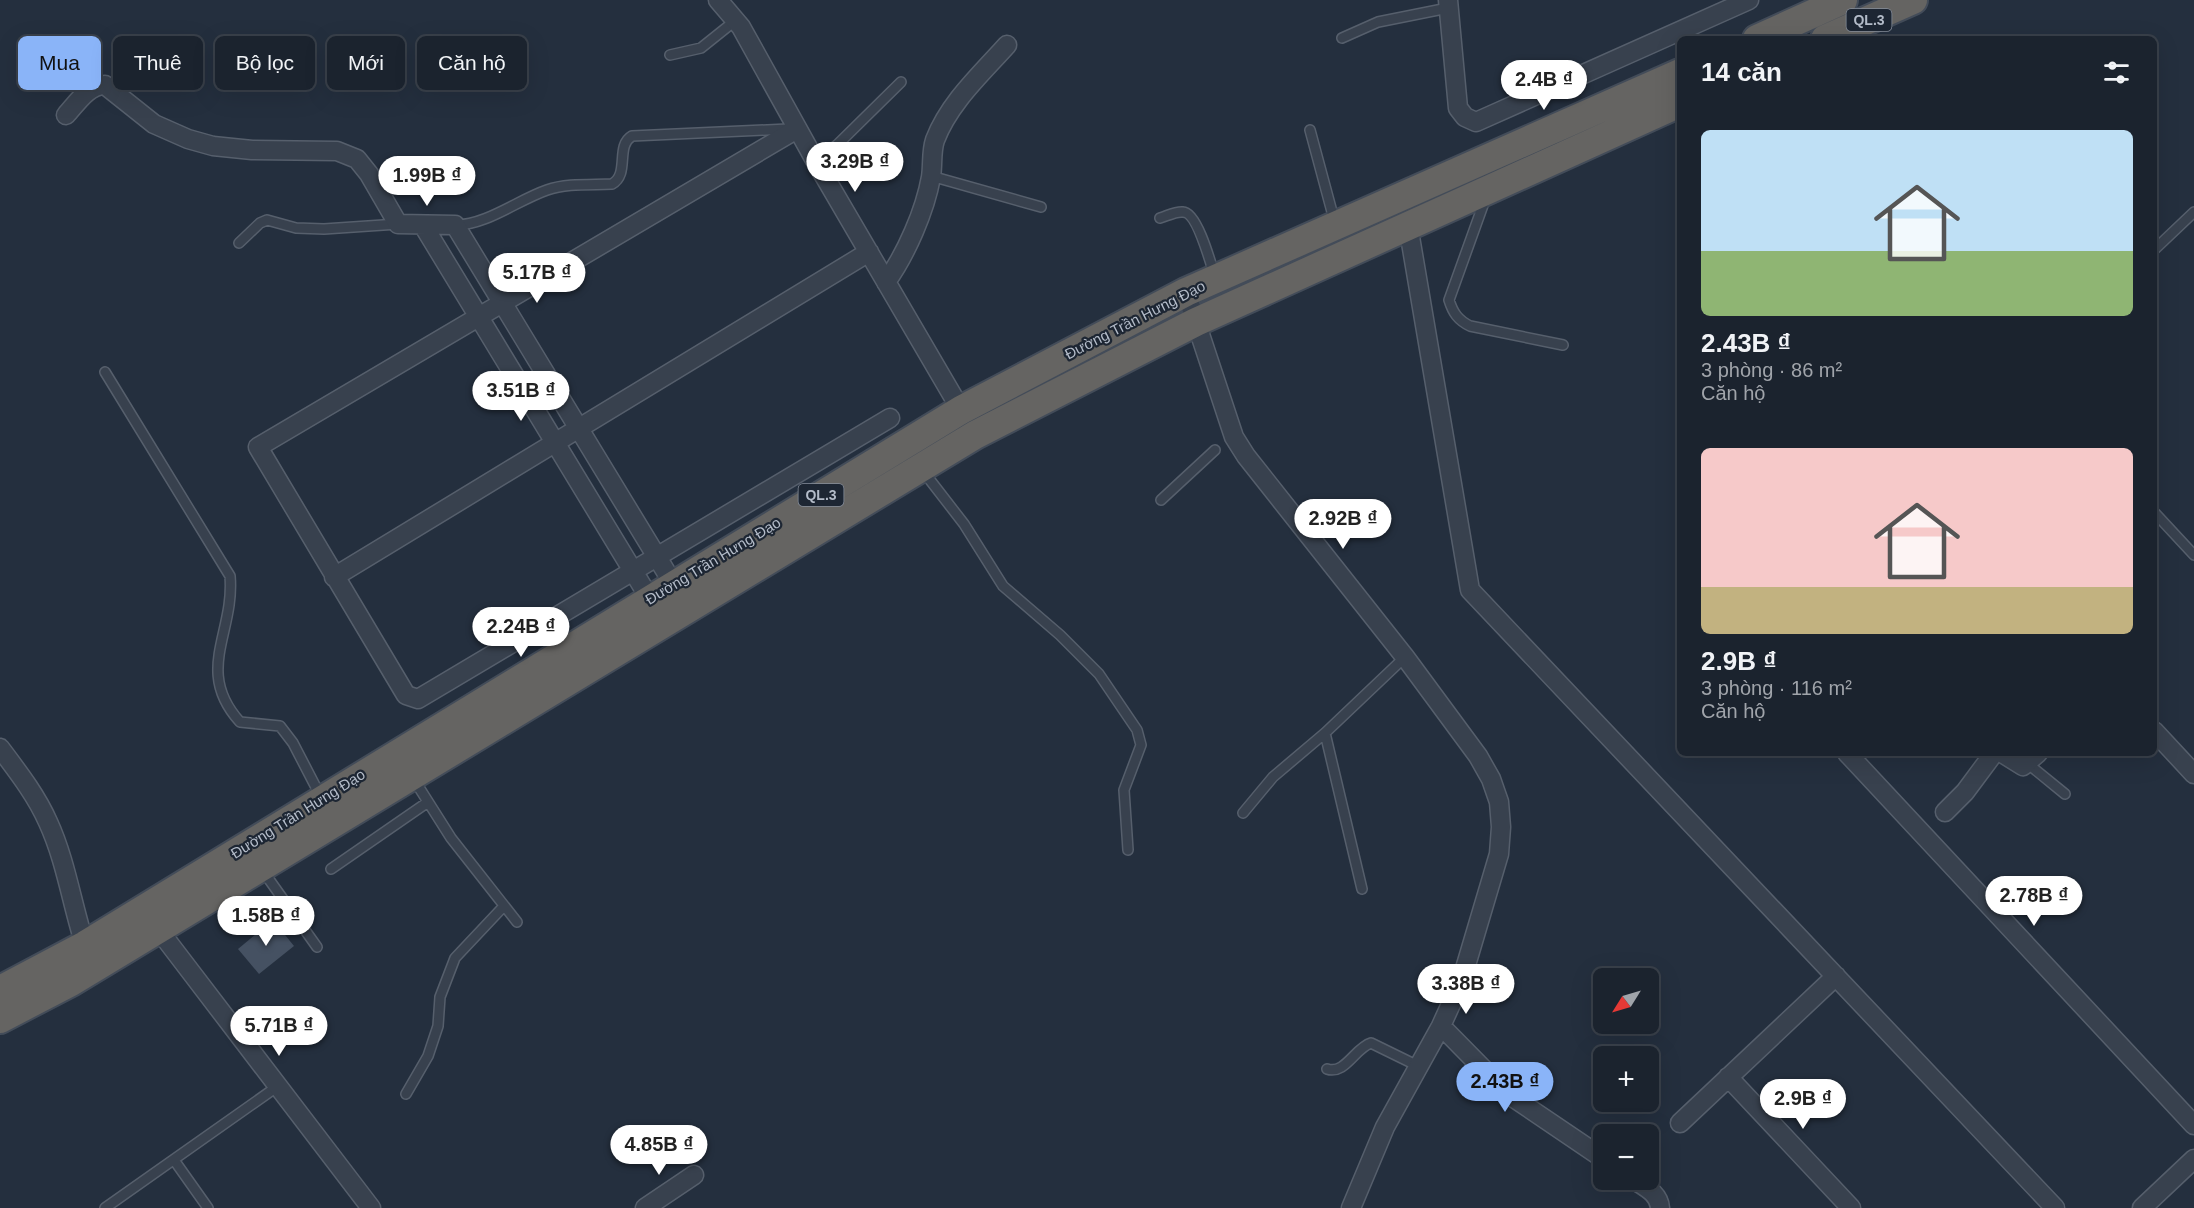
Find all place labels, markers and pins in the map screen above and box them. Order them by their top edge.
pin: 2.4B ₫ [1495,60,1593,111]
pin: 3.29B ₫ [800,142,910,193]
pin: 1.99B ₫ [372,156,482,207]
pin: 5.17B ₫ [482,253,592,304]
pin: 3.51B ₫ [466,371,576,422]
pin: 2.92B ₫ [1288,499,1398,550]
pin: 2.24B ₫ [466,607,576,658]
pin: 2.78B ₫ [1979,876,2089,927]
pin: 1.58B ₫ [211,896,321,947]
pin: 3.38B ₫ [1411,964,1521,1015]
pin: 5.71B ₫ [224,1006,334,1057]
pin: 2.43B ₫ [1450,1062,1560,1113]
pin: 2.9B ₫ [1754,1079,1852,1130]
pin: 4.85B ₫ [604,1125,714,1176]

